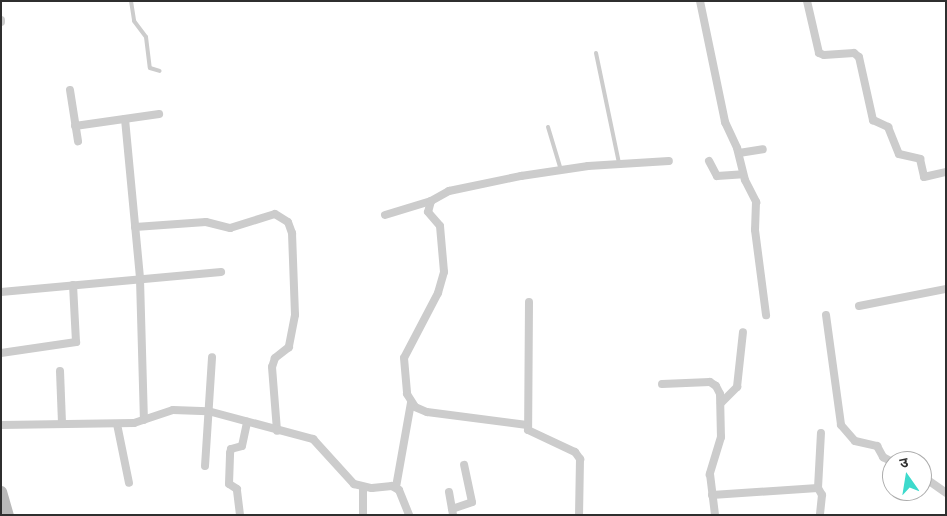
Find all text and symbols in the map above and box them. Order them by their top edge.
north arrow [882,451,932,501]
text: उ [898,453,910,472]

